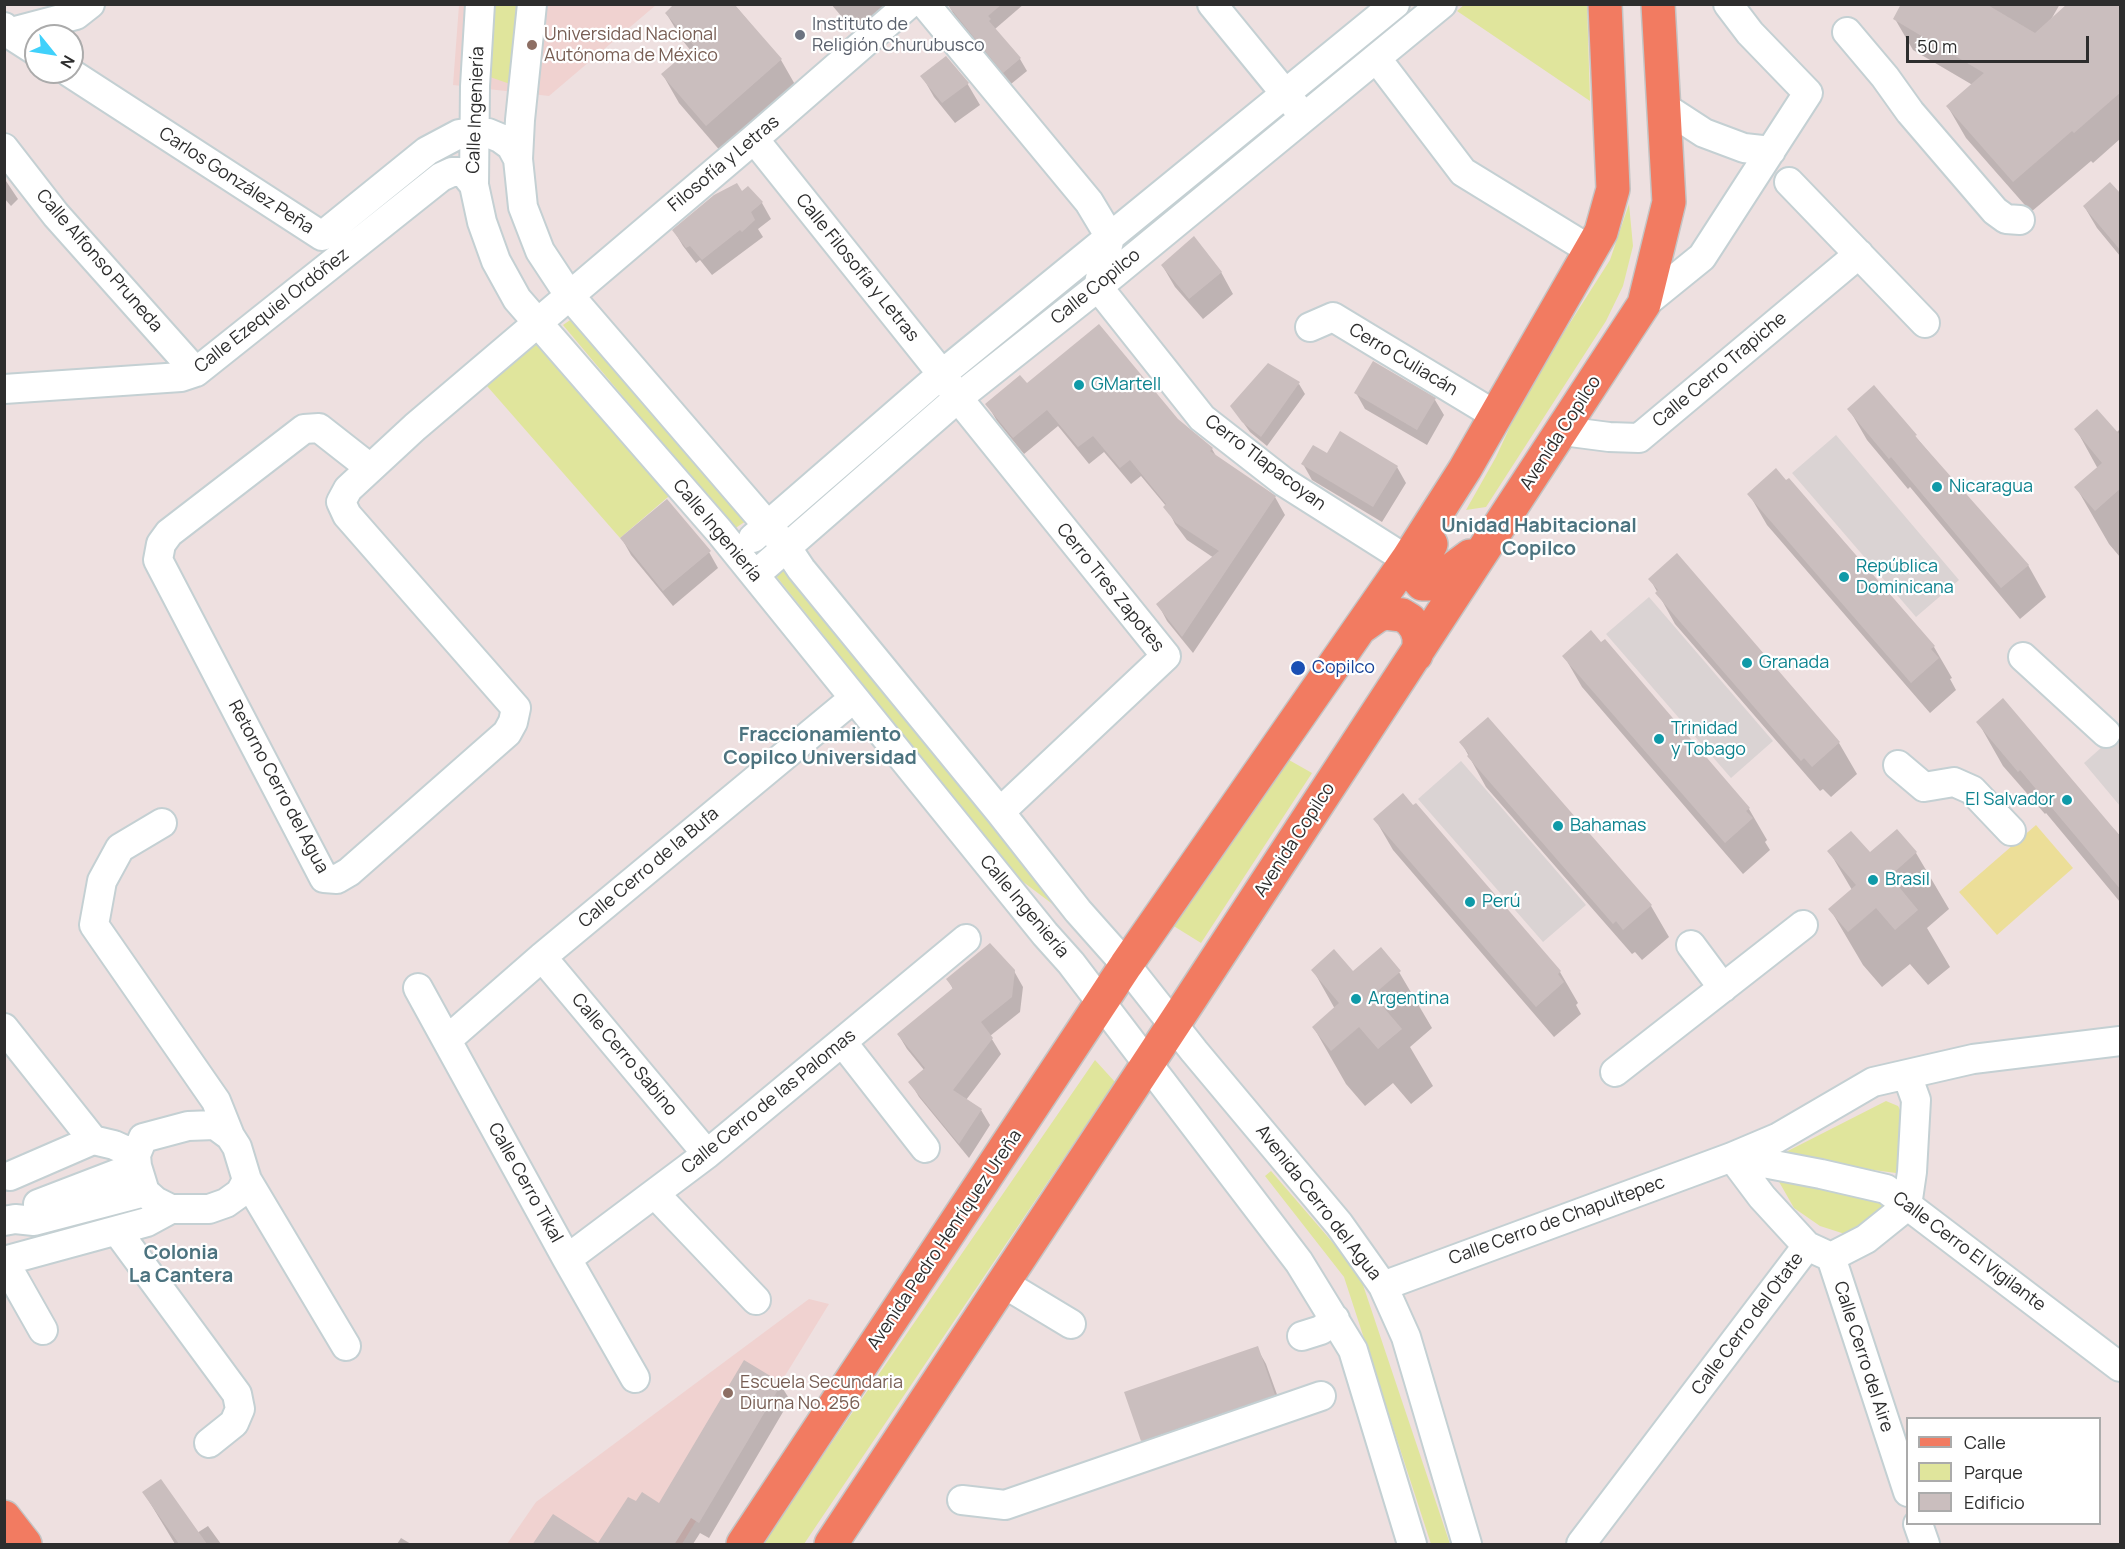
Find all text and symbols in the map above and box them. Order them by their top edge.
place label: Instituto de Religión Churubusco [812,14,985,57]
north arrow [24,24,84,84]
place label: Universidad Nacional Autónoma de México [544,24,718,66]
scale bar [1909,24,2092,62]
marker: Instituto de Religión Churubusco [793,28,807,42]
text: 50 m [1917,34,1957,58]
marker: Universidad Nacional Autónoma de México [525,38,539,52]
street label: Calle Ingeniería [463,46,489,174]
text: N [55,52,80,72]
street label: Filosofía y Letras [664,111,784,217]
street label: Carlos González Peña [155,123,317,239]
street label: Calle Alfonso Pruneda [31,185,167,337]
street label: Calle Filosofía y Letras [791,190,923,346]
street label: Calle Ezequiel Ordóñez [190,244,354,378]
street label: Calle Copilco [1047,245,1145,329]
street label: Calle Cerro Trapiche [1649,308,1791,432]
street label: Cerro Culiacán [1345,319,1461,401]
street label: Avenida Copilco [1516,372,1606,494]
place label: GMartell [1091,374,1161,396]
marker: GMartell [1072,378,1086,392]
street label: Cerro Tlapacoyan [1200,410,1330,516]
street label: Calle Ingeniería [668,475,766,587]
place label: Nicaragua [1949,476,2033,498]
marker: Nicaragua [1930,480,1944,494]
district label: Unidad Habitacional Copilco [1441,514,1637,561]
street label: Cerro Tres Zapotes [1051,519,1169,657]
place label: República Dominicana [1856,556,1954,598]
marker: República Dominicana [1837,570,1851,584]
place label: Granada [1759,652,1829,674]
marker: Granada [1740,656,1754,670]
place label: Copilco [1312,657,1375,679]
marker: Copilco [1289,659,1307,677]
street label: Retorno Cerro del Agua [223,697,333,877]
place label: Trinidad y Tobago [1671,718,1746,760]
district label: Fraccionamiento Copilco Universidad [723,723,917,770]
marker: Trinidad y Tobago [1652,732,1666,746]
street label: Avenida Copilco [1250,779,1340,901]
place label: El Salvador [1965,789,2055,811]
marker: El Salvador [2060,793,2074,807]
street label: Calle Cerro de la Bufa [575,803,723,933]
place label: Bahamas [1570,815,1646,837]
marker: Bahamas [1551,819,1565,833]
street label: Calle Ingeniería [975,851,1073,963]
place label: Brasil [1885,869,1930,891]
marker: Brasil [1866,873,1880,887]
place label: Perú [1482,891,1521,913]
marker: Perú [1463,895,1477,909]
place label: Argentina [1368,988,1449,1010]
street label: Calle Cerro Sabino [567,989,681,1121]
marker: Argentina [1349,992,1363,1006]
street label: Calle Cerro de las Palomas [678,1025,860,1179]
street label: Calle Cerro Tikal [483,1119,567,1247]
street label: Avenida Cerro del Agua [1251,1121,1385,1285]
street label: Avenida Pedro Henríquez Ureña [863,1126,1027,1354]
street label: Calle Cerro de Chapultepec [1446,1172,1668,1270]
street label: Calle Cerro El Vigilante [1888,1187,2050,1317]
district label: Colonia La Cantera [129,1241,233,1288]
street label: Calle Cerro del Otate [1687,1249,1809,1399]
street label: Calle Cerro del Aire [1828,1279,1898,1435]
place label: Escuela Secundaria Diurna No. 256 [740,1372,903,1414]
marker: Escuela Secundaria Diurna No. 256 [721,1386,735,1400]
legend [1906,1417,2101,1525]
text: Calle [1964,1430,2006,1454]
text: Parque [1964,1460,2023,1484]
text: Edificio [1964,1490,2025,1514]

